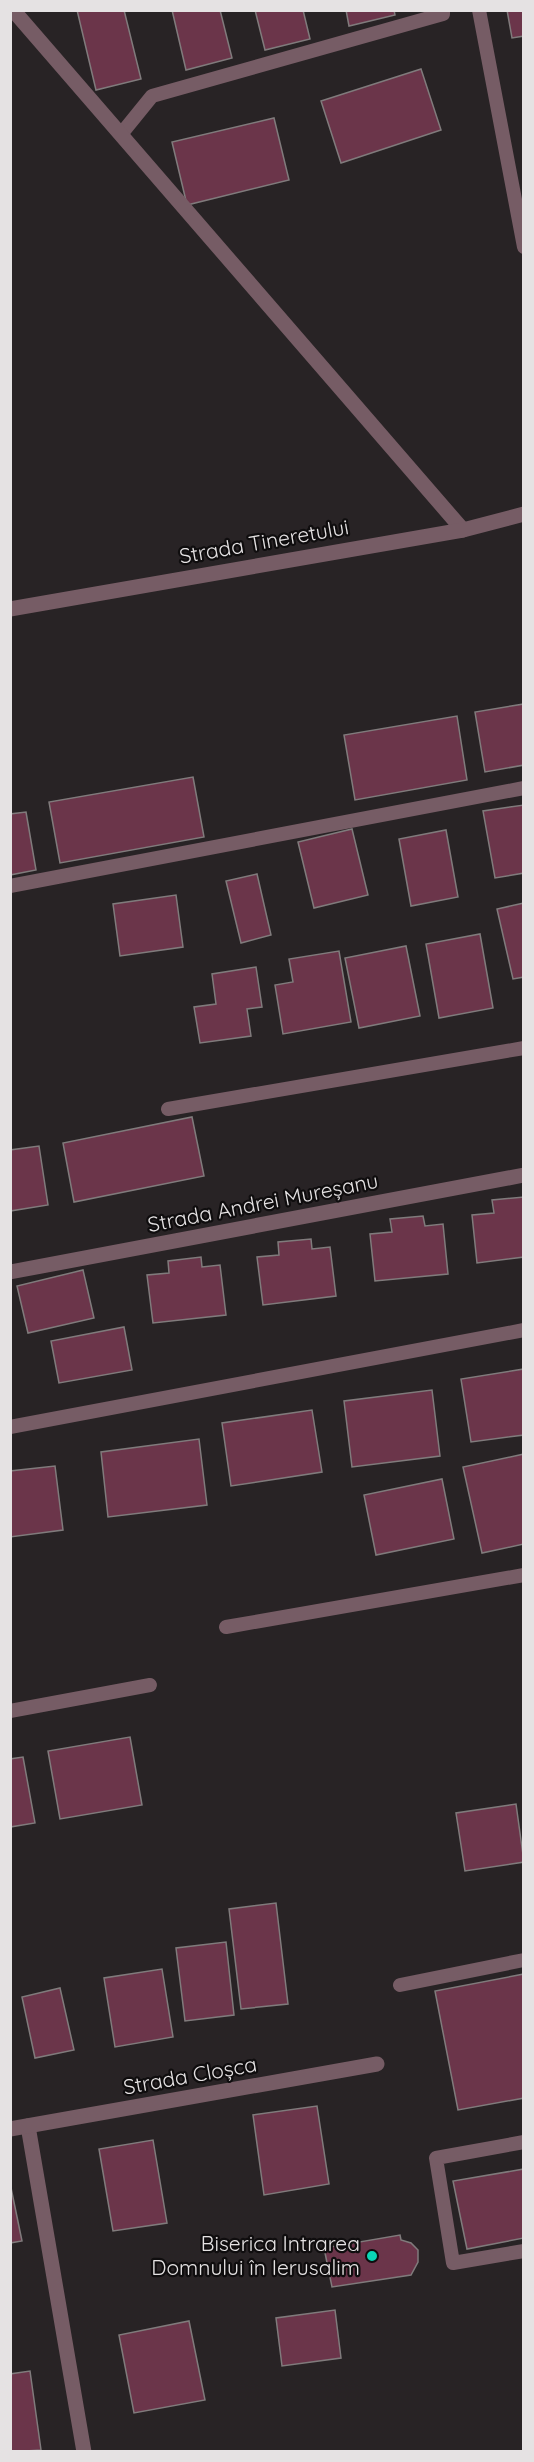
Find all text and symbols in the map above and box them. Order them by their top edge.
street label: Strada Tineretului [177,513,351,569]
street label: Strada Andrei Mureșanu [145,1167,380,1237]
street label: Strada Cloșca [121,2050,259,2100]
place label: Biserica Intrarea Domnului în Ierusalim [151,2230,360,2280]
marker: Biserica Intrarea Domnului în Ierusalim [365,2249,379,2263]

